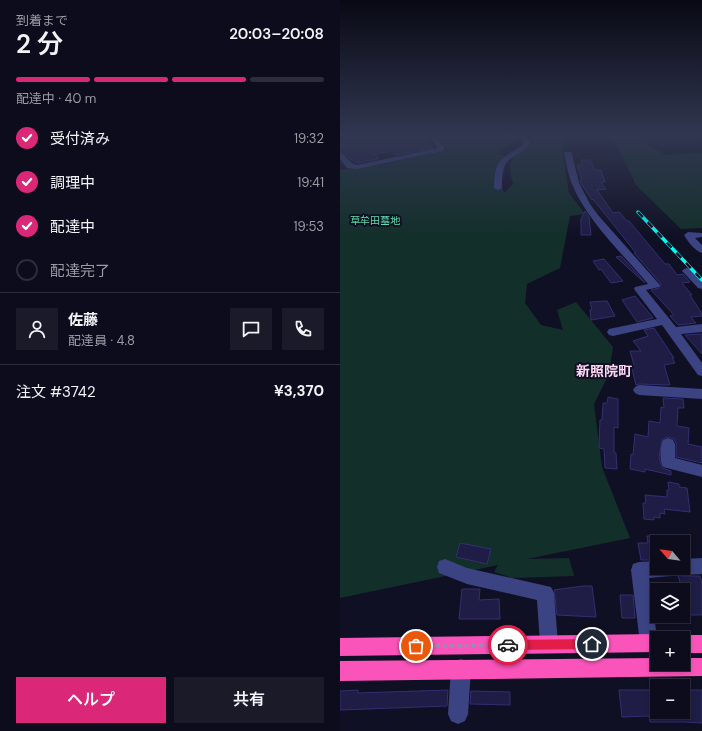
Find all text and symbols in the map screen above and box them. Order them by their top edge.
text: 到着まで [16,12,68,29]
text: 20:03–20:08 [229,24,324,44]
text: 2 分 [16,27,63,61]
text: 配達中 · 40 m [16,90,96,107]
icon: check [16,127,38,149]
text: 受付済み [50,129,110,149]
text: 19:32 [294,130,324,147]
icon: check [16,171,38,193]
text: 調理中 [50,173,95,193]
text: 19:41 [297,174,324,191]
park label: 草牟田墓地 [350,214,401,227]
icon: check [16,215,38,237]
text: 配達中 [50,217,95,237]
text: 19:53 [294,218,324,235]
text: 配達完了 [50,261,110,281]
button: person [16,308,58,350]
button: chat [230,308,272,350]
button: phone [282,308,324,350]
text: 佐藤 [68,310,98,330]
text: 配達員 · 4.8 [68,332,135,349]
district label: 新照院町 [576,362,632,380]
text: ¥3,370 [274,381,324,401]
text: 注文 #3742 [16,382,96,402]
north arrow [650,535,690,575]
map controls [650,535,690,719]
button: layers [650,583,690,623]
courier [488,625,528,665]
pin [575,627,609,661]
pin [399,629,433,663]
button: + [650,631,690,671]
icon: home [581,633,603,655]
icon: car [497,634,519,656]
icon: bag [405,635,427,657]
button: ヘルプ [16,677,166,723]
button: 共有 [174,677,324,723]
button: − [650,679,690,719]

